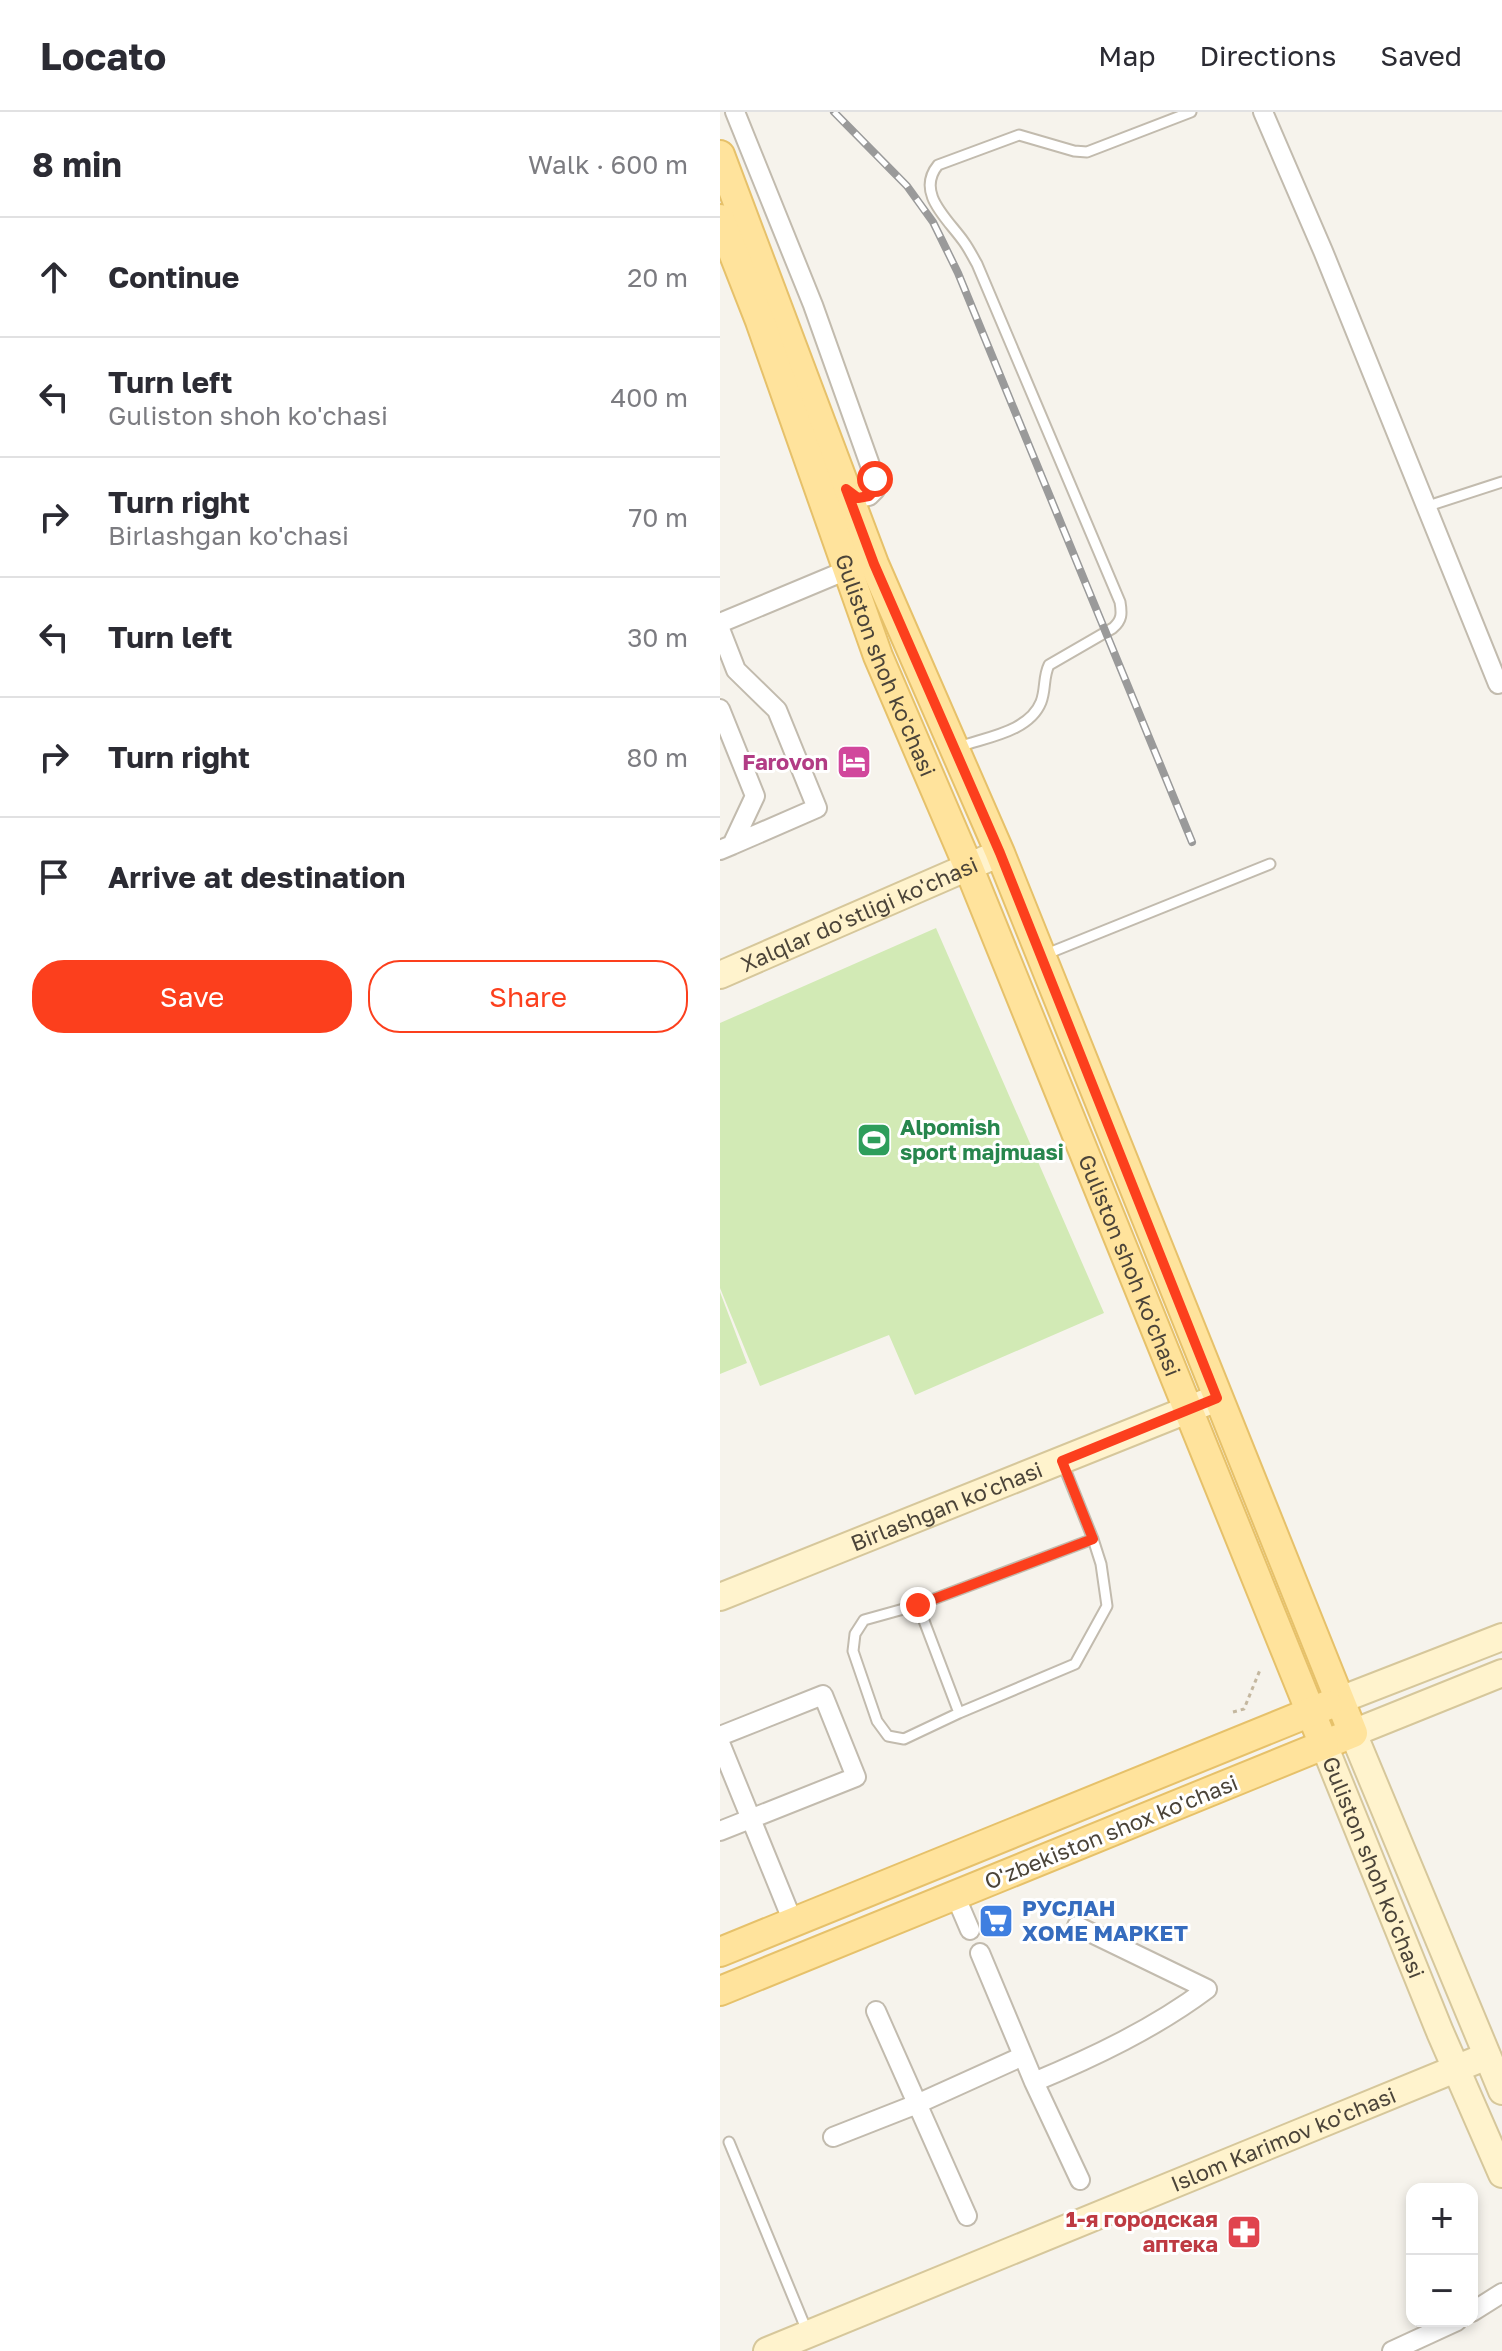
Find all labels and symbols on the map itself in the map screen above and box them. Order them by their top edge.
route start [857,461,893,497]
street label: Guliston shoh ko'chasi [830,550,942,780]
hotel icon: Farovon [835,743,873,781]
place label: Farovon [742,748,828,775]
street label: Xalqlar do'stligi ko'chasi [737,850,982,977]
place label: Alpomish sport majmuasi [900,1113,1064,1165]
sports icon: Alpomish sport majmuasi [855,1121,893,1159]
street label: Guliston shoh ko'chasi [1073,1150,1187,1380]
street label: Birlashgan ko'chasi [847,1455,1046,1556]
route end [900,1587,936,1623]
street label: Guliston shoh ko'chasi [1317,1752,1431,1982]
street label: O'zbekiston shox ko'chasi [980,1768,1241,1895]
place label: РУСЛАН ХОМЕ МАРКЕТ [1022,1894,1188,1946]
supermarket icon: РУСЛАН ХОМЕ МАРКЕТ [977,1902,1015,1940]
street label: Islom Karimov ko'chasi [1167,2081,1400,2197]
place label: 1-я городская аптека [1066,2205,1218,2257]
pharmacy icon: 1-я городская аптека [1225,2213,1263,2251]

